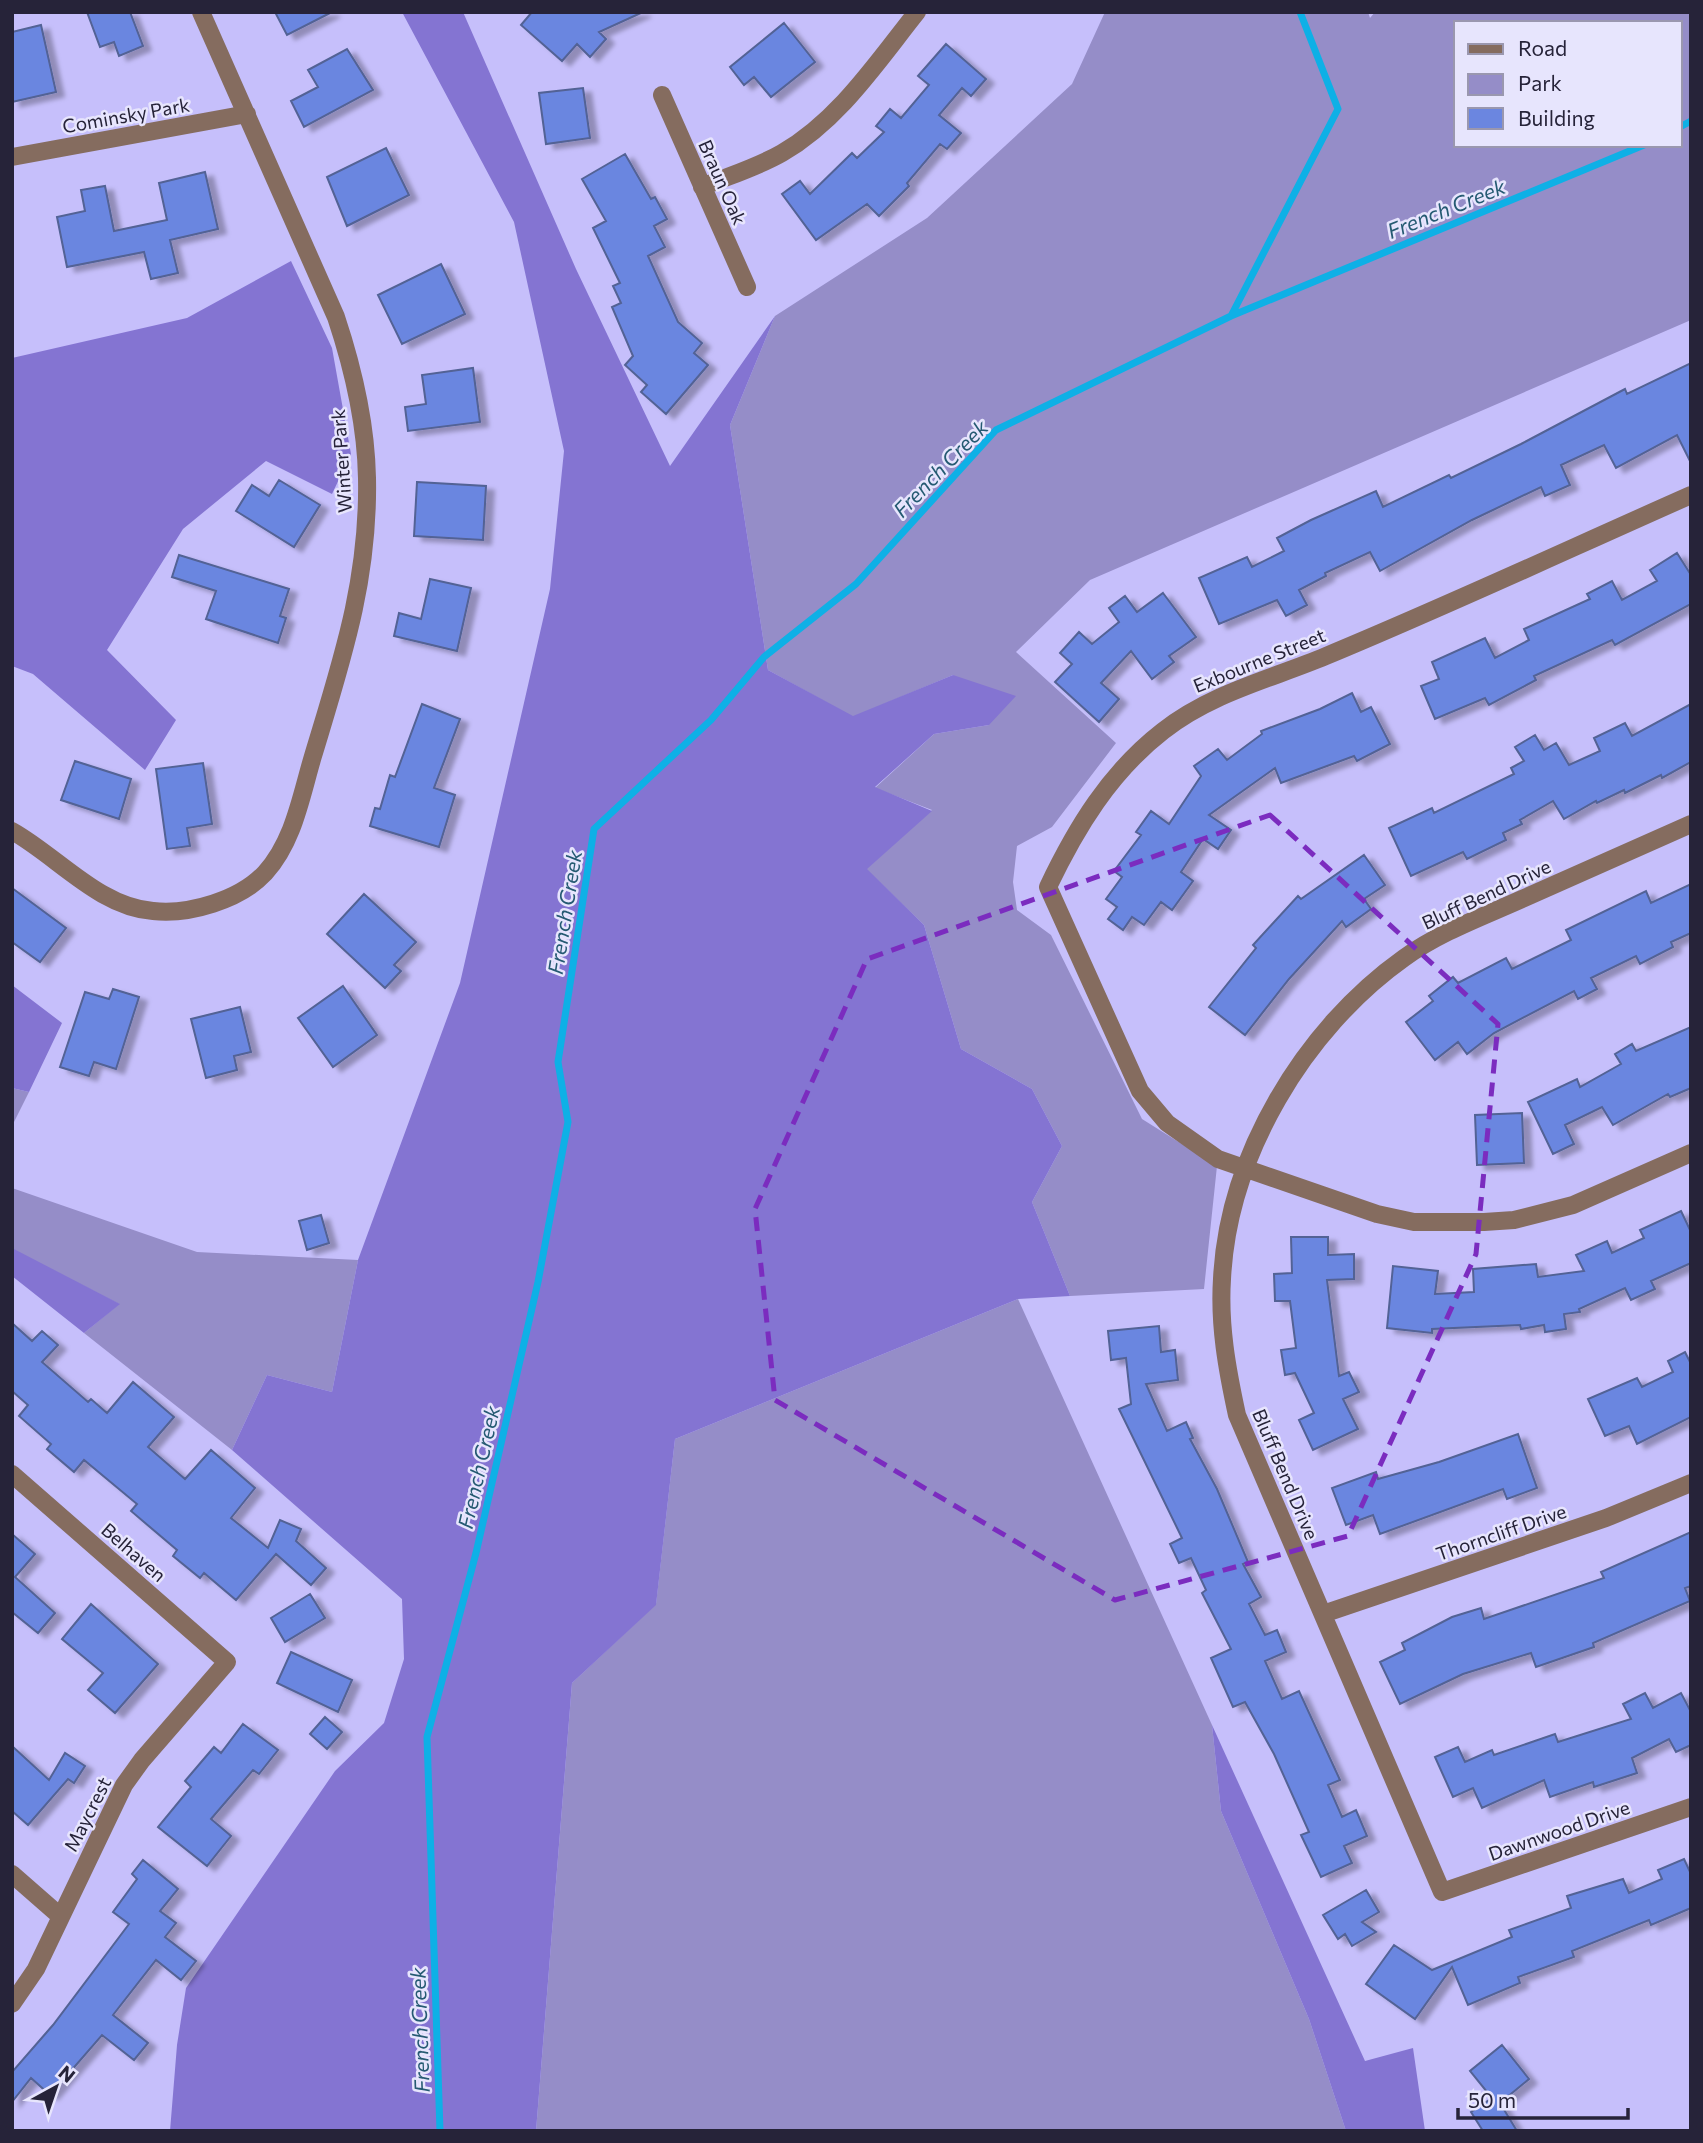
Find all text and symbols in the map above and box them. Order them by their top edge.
legend [1454,21,1682,147]
text: Road [1518,35,1567,60]
text: Park [1518,70,1562,95]
street label: Cominsky Park [61,92,191,138]
text: Building [1518,105,1595,130]
street label: Braun Oak [694,136,752,228]
water label: French Creek [1383,173,1509,243]
street label: Winter Park [326,408,356,514]
water label: French Creek [887,414,993,522]
street label: Exbourne Street [1190,623,1329,697]
water label: French Creek [542,848,586,976]
street label: Bluff Bend Drive [1418,854,1554,934]
water label: French Creek [452,1403,504,1531]
street label: Bluff Bend Drive [1248,1405,1324,1543]
street label: Thorncliff Drive [1433,1499,1569,1565]
street label: Belhaven [97,1518,171,1586]
street label: Maycrest [59,1773,116,1855]
street label: Dawnwood Drive [1485,1795,1633,1865]
water label: French Creek [404,1966,434,2093]
north arrow [21,2052,91,2122]
text: N [54,2060,80,2087]
scale bar [1458,2076,1628,2120]
text: 50 m [1468,2087,1516,2112]

